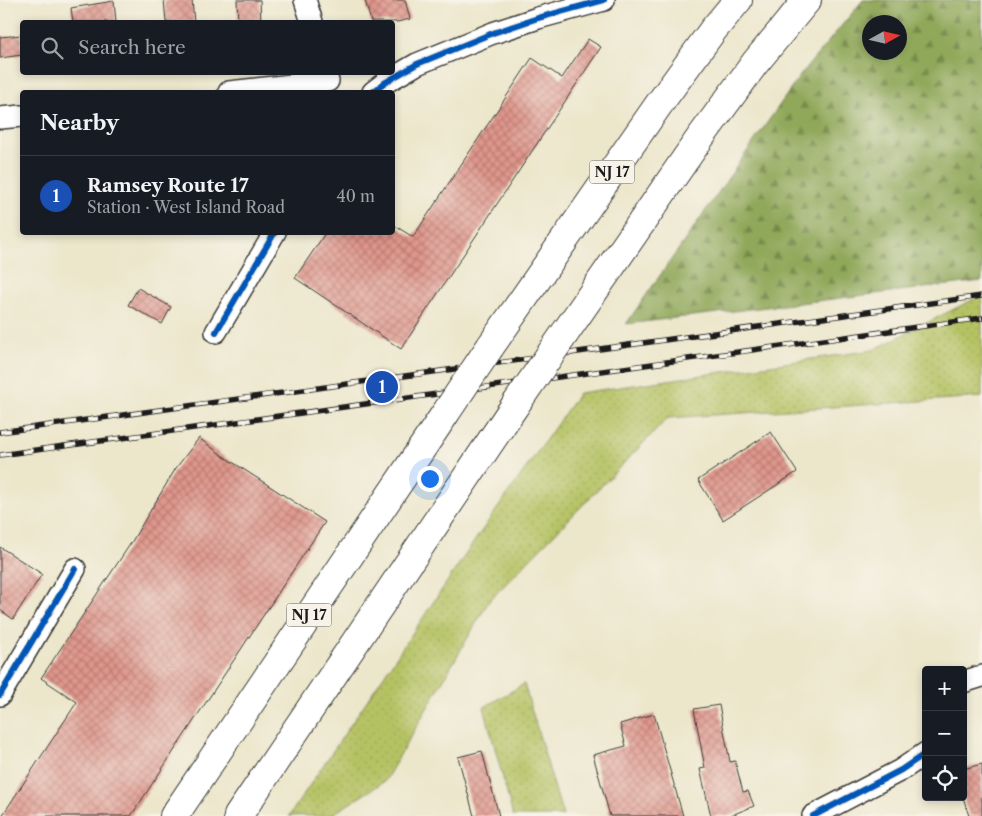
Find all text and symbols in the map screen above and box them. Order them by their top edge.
north arrow [862,15,907,60]
search box [20,20,395,75]
icon: search [38,34,66,62]
text: Search here [78,36,186,59]
text: Nearby [40,110,119,135]
road number: NJ 17 [590,160,634,183]
text: Ramsey Route 17 [87,174,249,197]
text: 1 [52,186,60,206]
text: 40 m [336,186,375,206]
text: Station · West Island Road [87,197,285,217]
pin: 1 [366,368,398,406]
your location [417,466,443,492]
road number: NJ 17 [286,604,332,626]
map controls [922,666,967,801]
button: + [922,666,967,711]
button: − [922,711,967,756]
button: locate [922,756,967,801]

